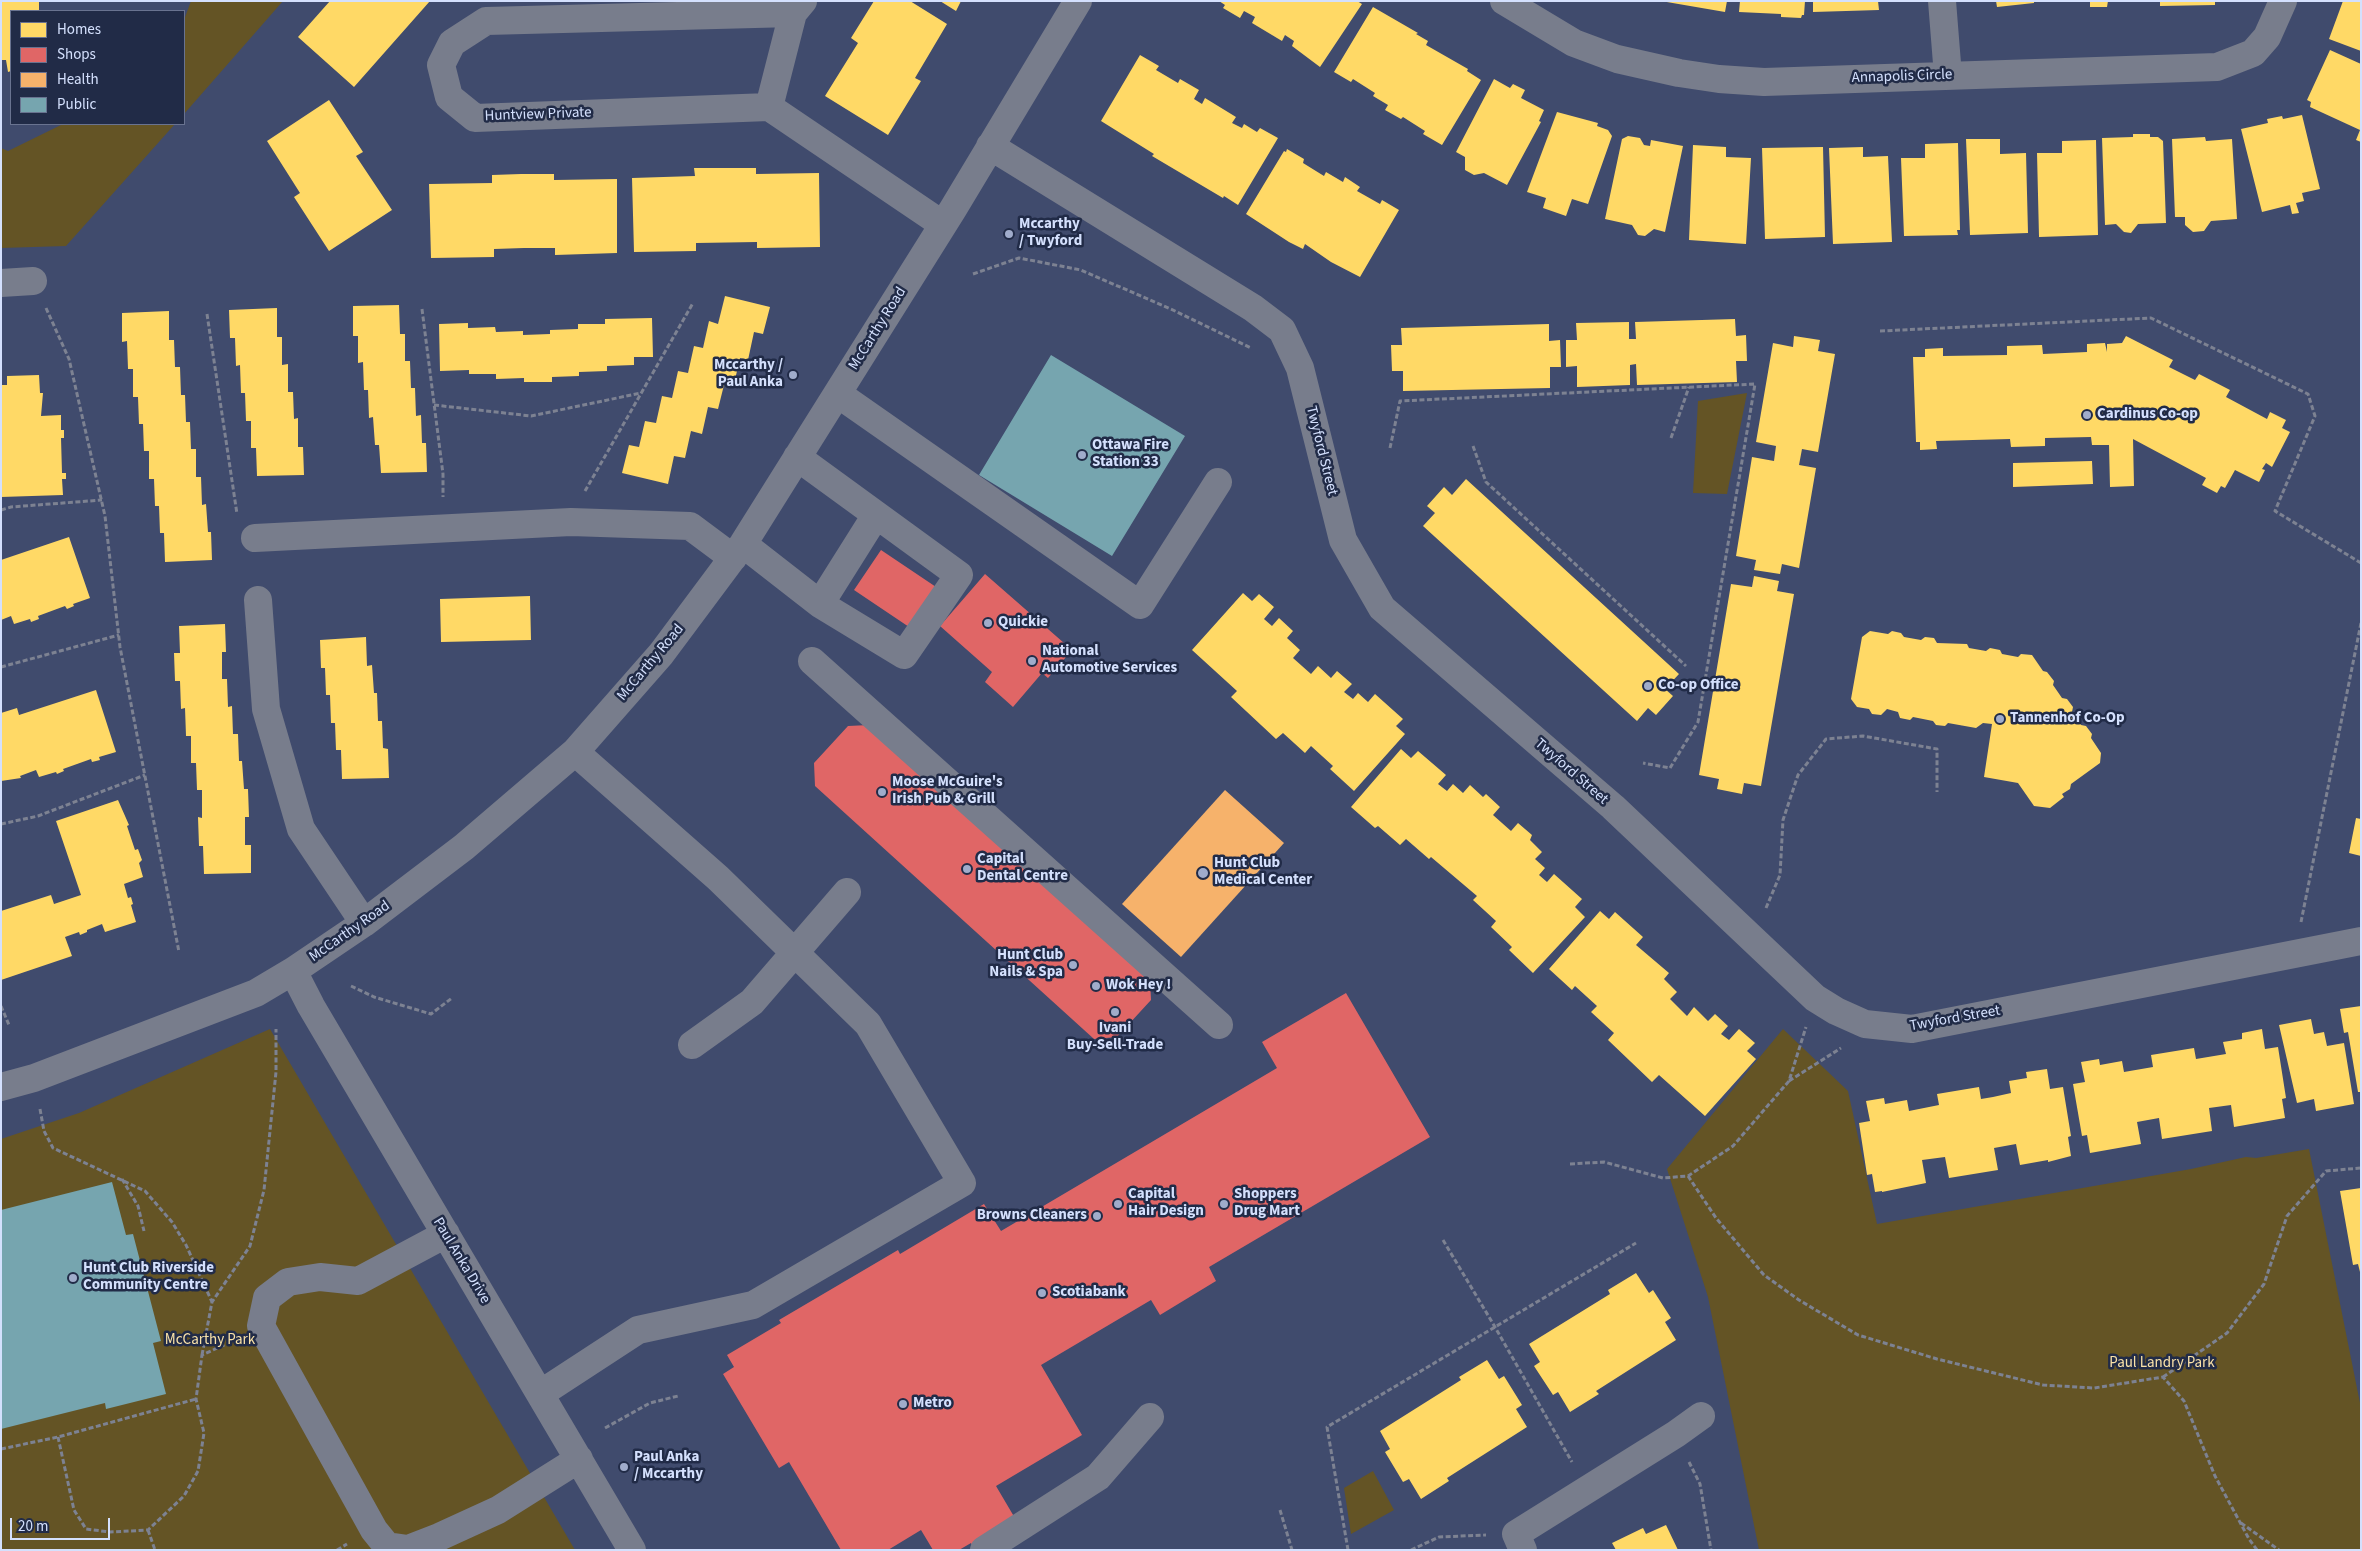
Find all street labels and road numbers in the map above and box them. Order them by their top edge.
street label: Annapolis Circle [1851,66,1953,88]
street label: Huntview Private [484,104,592,126]
street label: McCarthy Road [845,284,911,374]
street label: Twyford Street [1301,404,1341,498]
street label: McCarthy Road [614,621,688,705]
street label: Twyford Street [1531,735,1611,809]
street label: McCarthy Road [306,898,394,966]
street label: Twyford Street [1908,1002,2002,1036]
street label: Paul Anka Drive [428,1215,494,1307]

